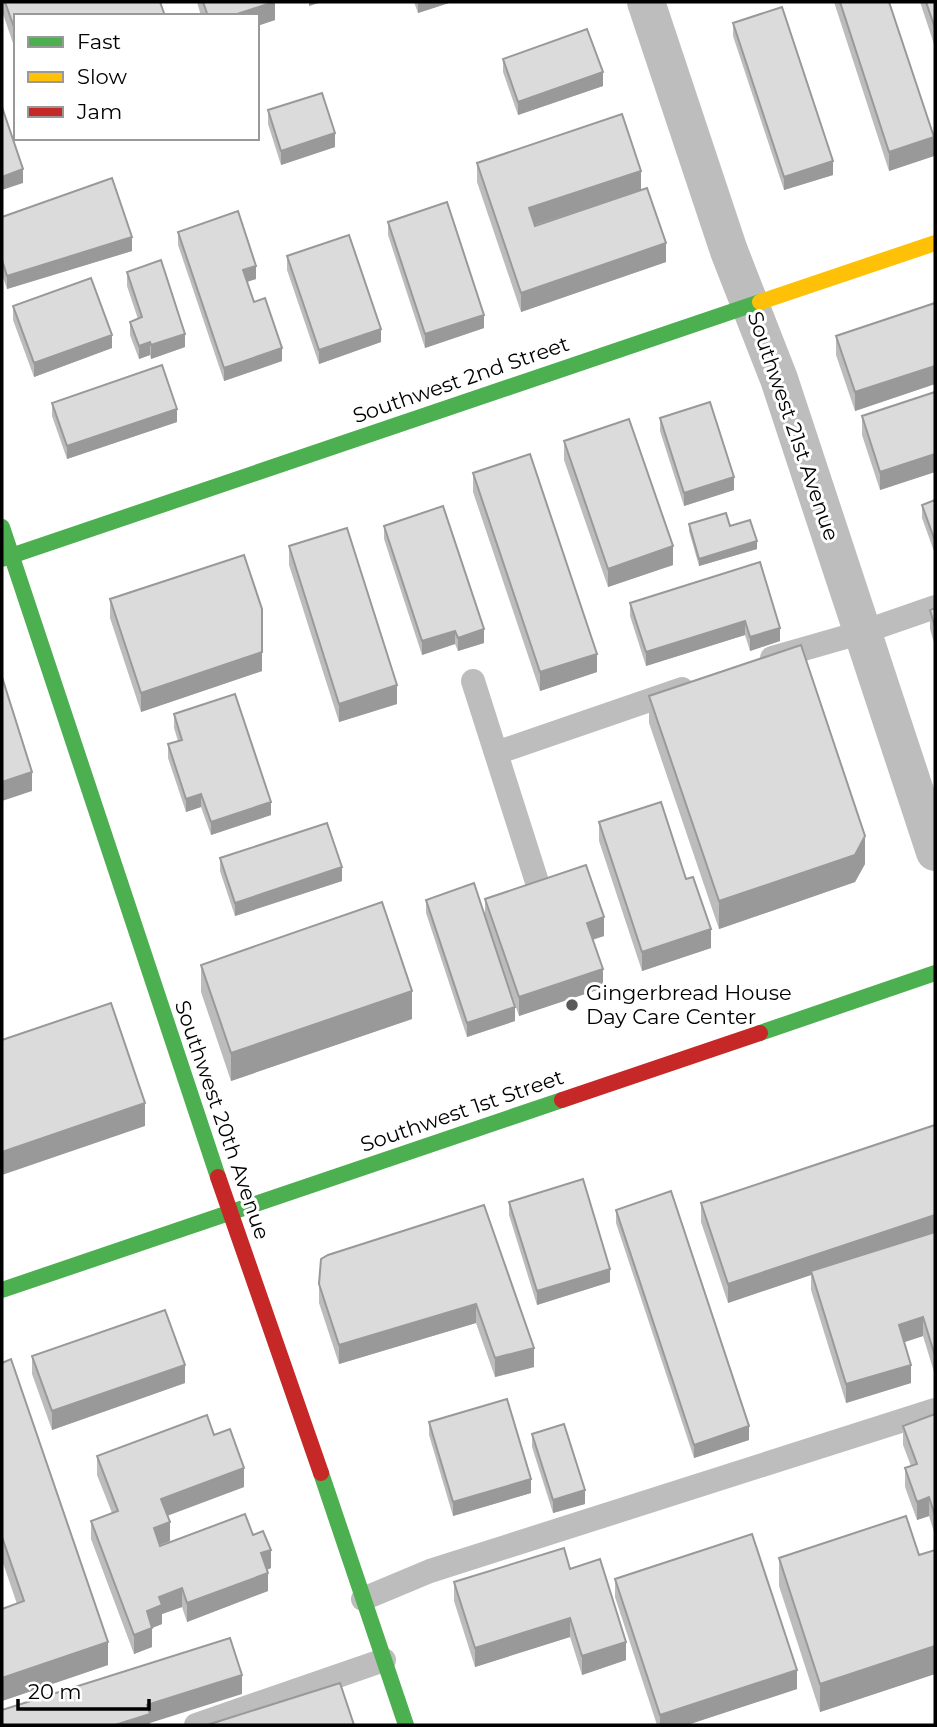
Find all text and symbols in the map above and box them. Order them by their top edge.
legend [14,14,259,140]
text: Fast [77,29,121,54]
text: Slow [77,64,127,89]
text: Jam [76,99,122,124]
street label: Southwest 21st Avenue [742,308,844,544]
street label: Southwest 2nd Street [349,331,572,428]
place label: Gingerbread House Day Care Center [586,980,792,1029]
street label: Southwest 20th Avenue [170,997,275,1243]
marker: Gingerbread House Day Care Center [564,997,580,1013]
street label: Southwest 1st Street [357,1064,567,1157]
scale bar [18,1668,149,1712]
text: 20 m [28,1679,82,1704]

